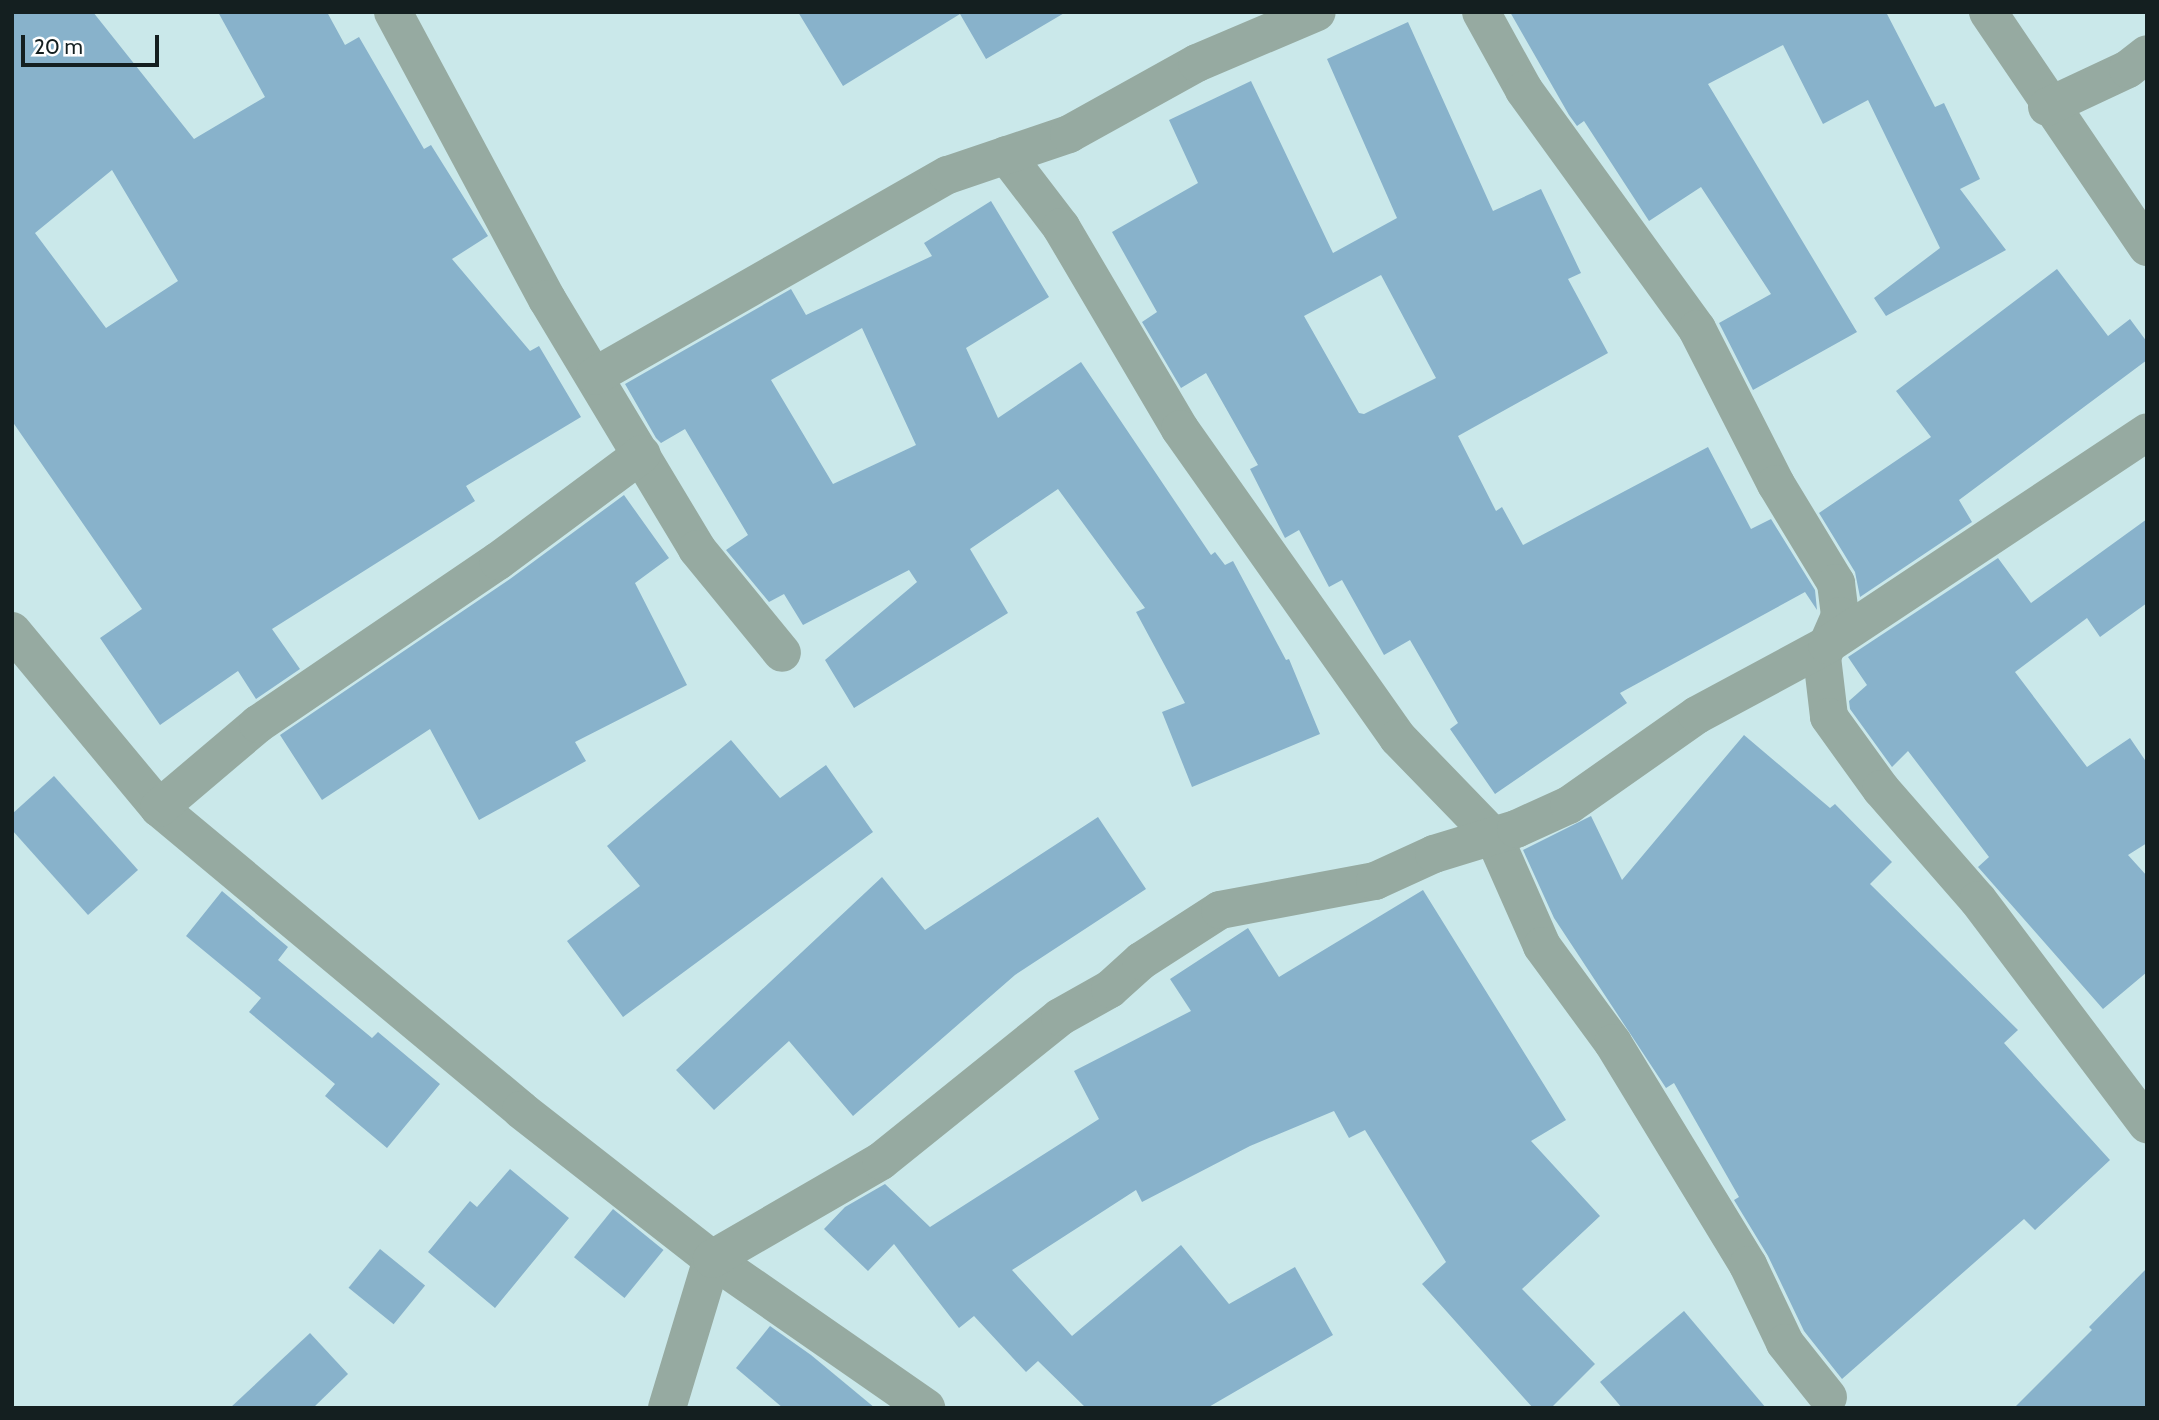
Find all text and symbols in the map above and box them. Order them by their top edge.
scale bar [24,21,163,65]
text: 20 m [34,34,83,59]

